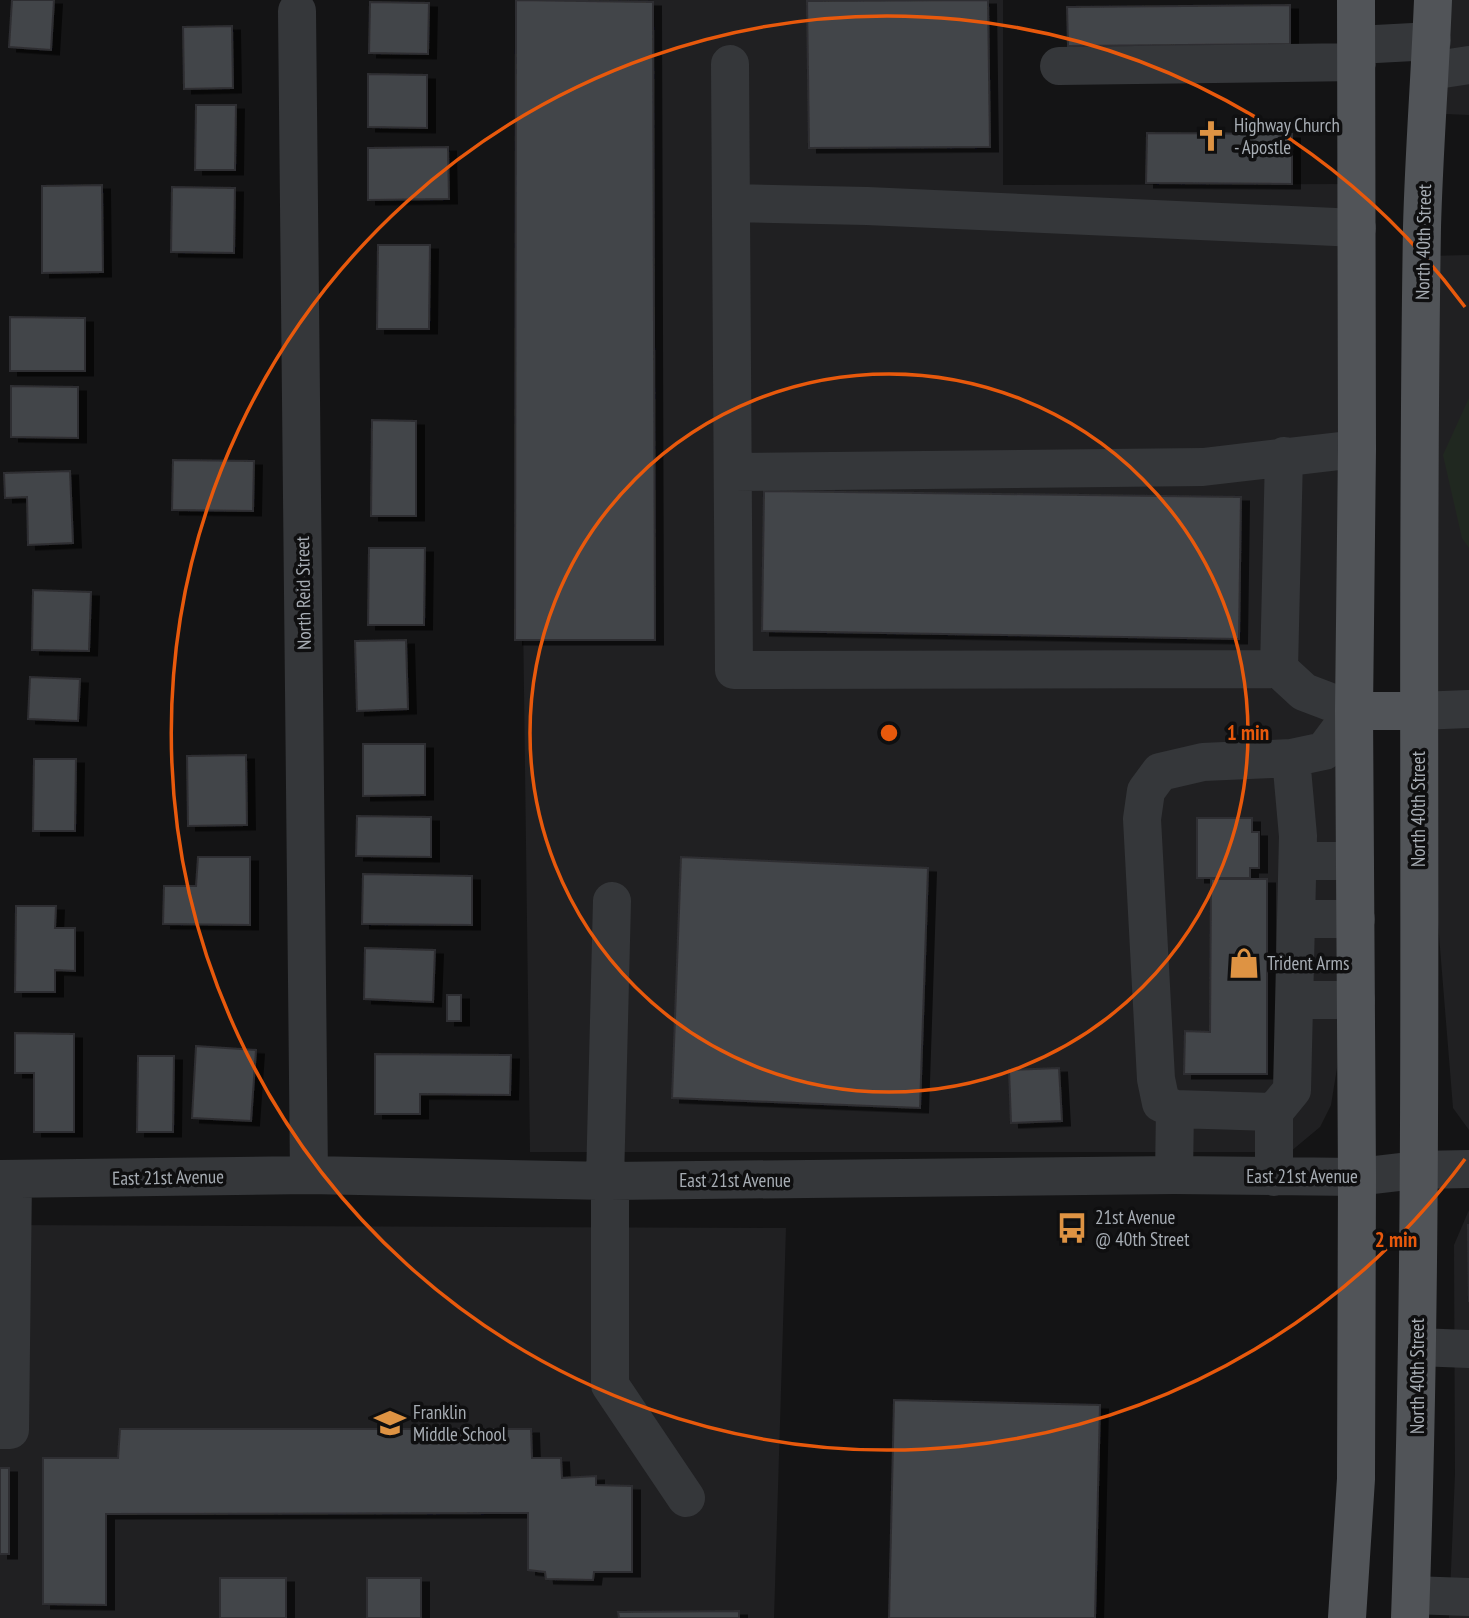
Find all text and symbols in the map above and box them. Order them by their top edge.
place label: Highway Church - Apostle [1234,113,1340,159]
church icon: Highway Church - Apostle [1194,119,1228,153]
street label: North 40th Street [1410,183,1436,300]
street label: North Reid Street [290,535,316,650]
text: 1 min [1227,719,1269,746]
centre of rings [877,721,901,745]
street label: North 40th Street [1406,750,1430,867]
shop icon: Trident Arms [1227,946,1261,980]
place label: Trident Arms [1267,951,1349,975]
street label: East 21st Avenue [112,1164,224,1190]
street label: East 21st Avenue [1246,1164,1358,1188]
street label: East 21st Avenue [679,1168,791,1192]
place label: 21st Avenue @ 40th Street [1095,1205,1190,1251]
bus stop icon: 21st Avenue @ 40th Street [1055,1211,1089,1245]
text: 2 min [1375,1226,1417,1253]
street label: North 40th Street [1405,1317,1429,1434]
place label: Franklin Middle School [413,1400,507,1446]
school or university icon: Franklin Middle School [373,1406,407,1440]

